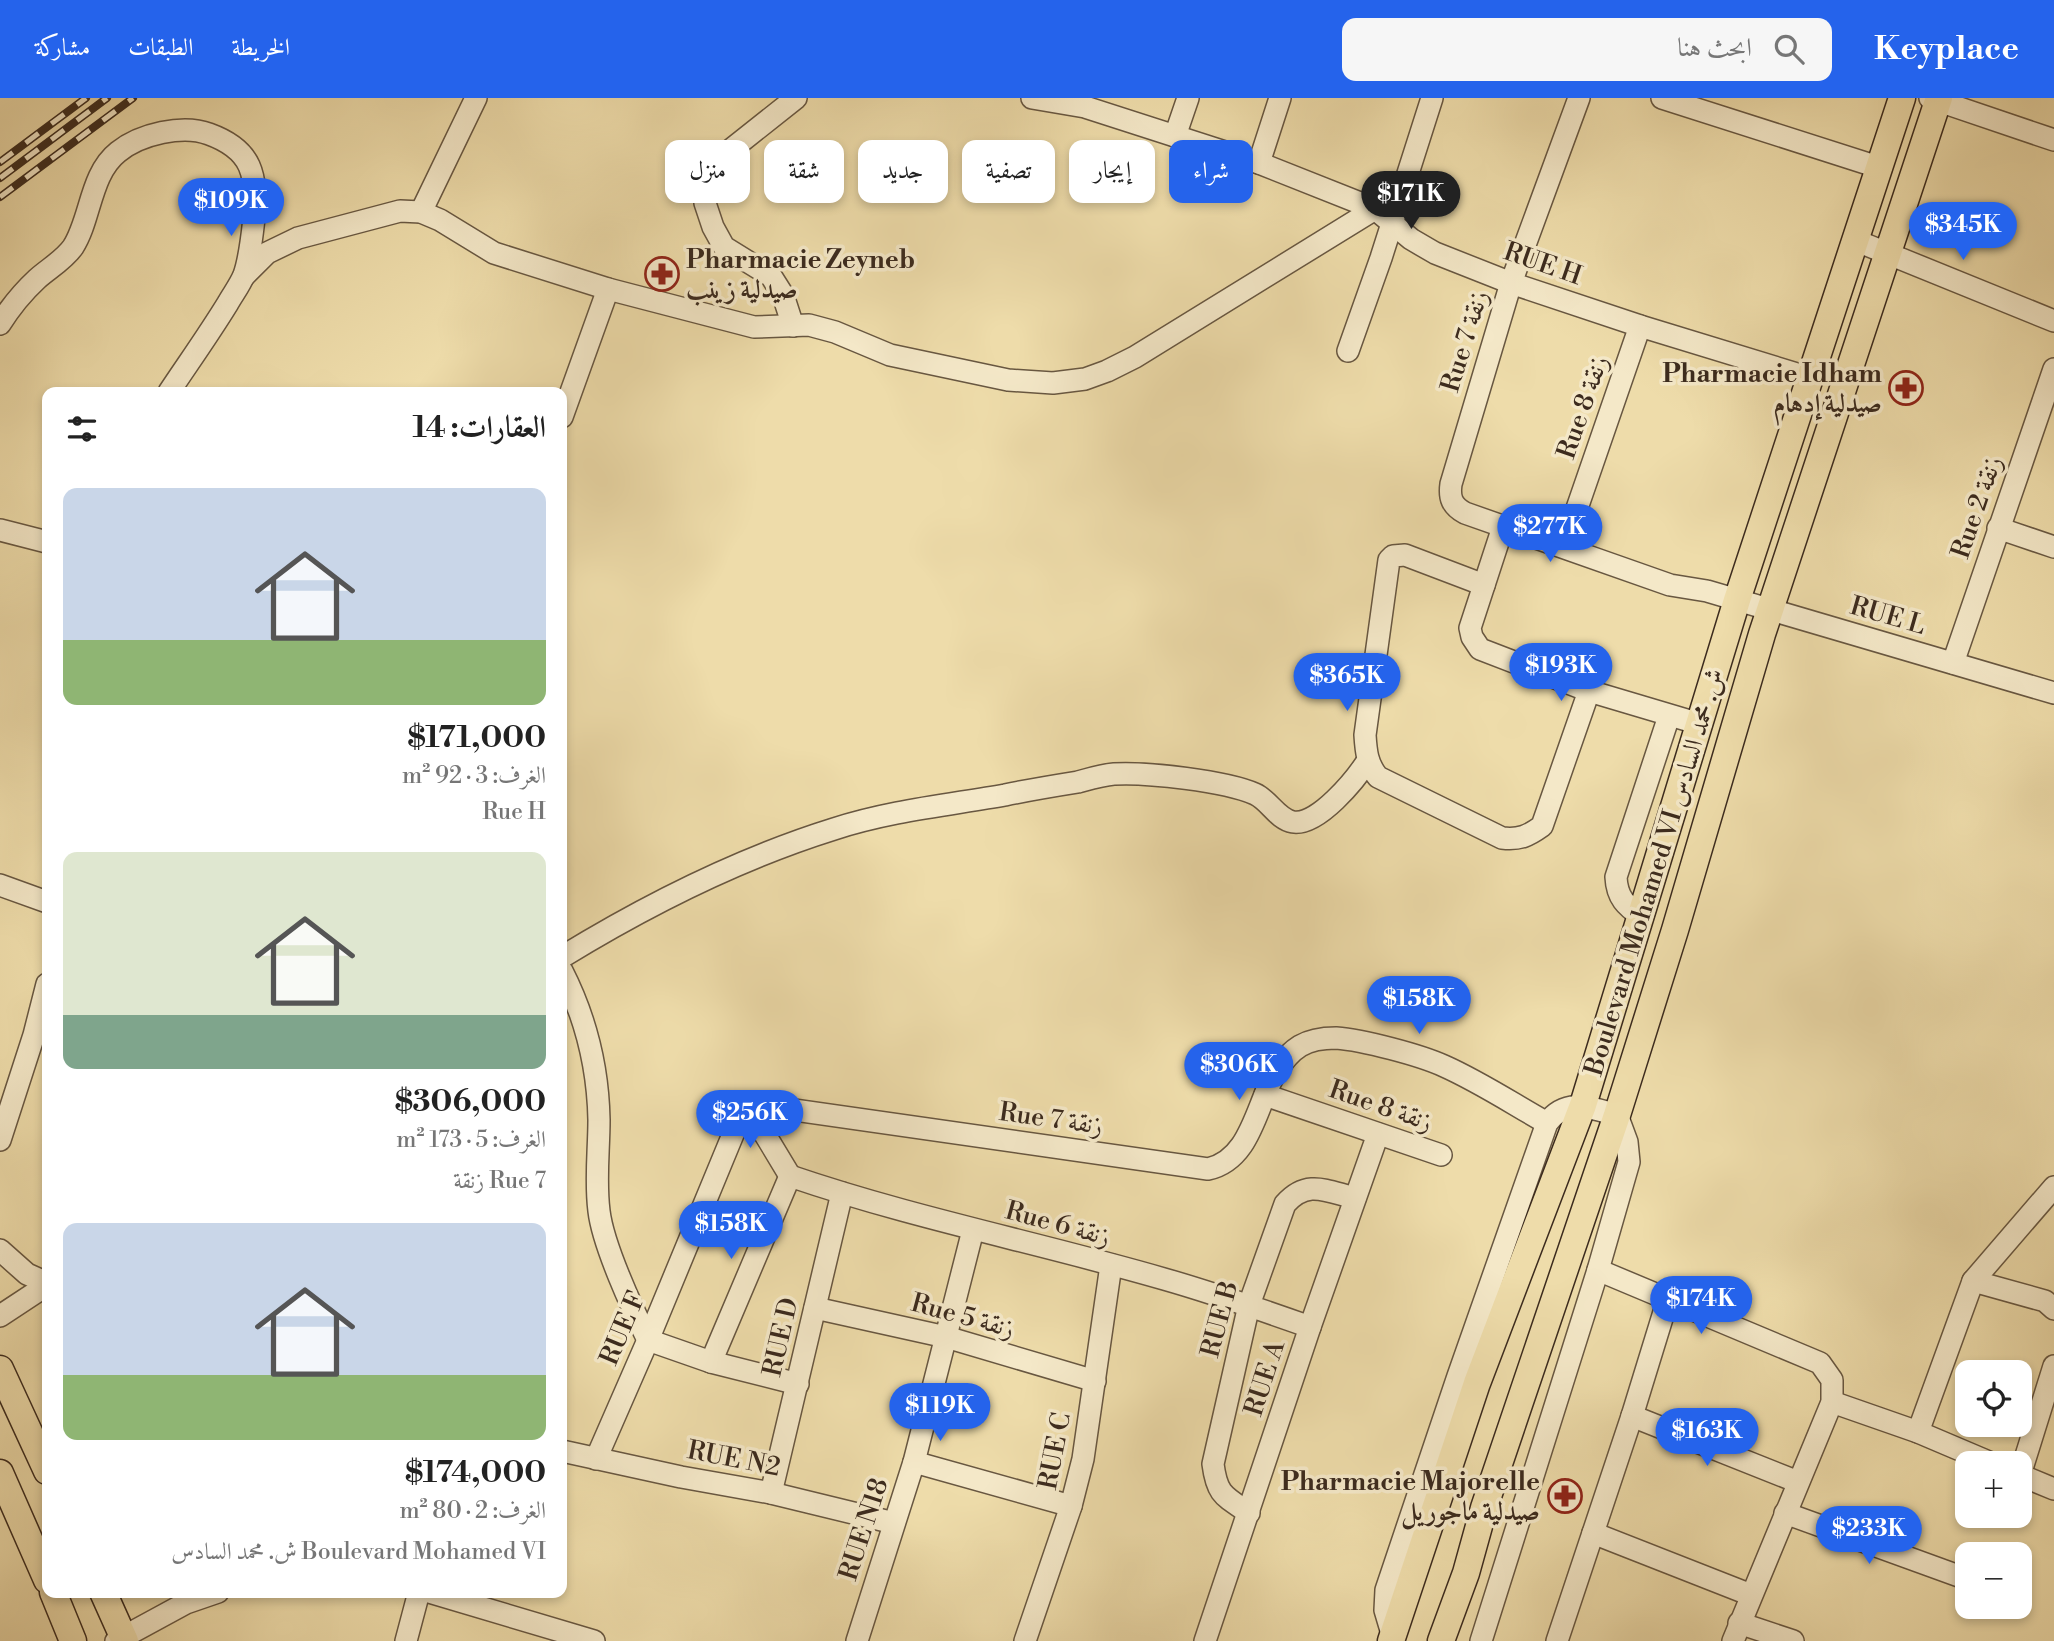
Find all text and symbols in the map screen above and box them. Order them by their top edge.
search box [1342,18,1832,81]
text: Keyplace [1874,29,2019,70]
icon: search [1770,30,1808,68]
text: ابحث هنا [1677,32,1752,64]
text: مشاركة [35,33,90,63]
text: الطبقات [128,33,194,63]
text: الخريطة [232,33,290,63]
chip: منزل [665,140,750,203]
chip: شقة [764,140,844,203]
chip: جديد [858,140,948,203]
chip: تصفية [962,140,1055,203]
chip: إيجار [1069,140,1155,203]
chip: شراء [1169,140,1253,203]
pin: $171K [1362,172,1460,231]
pin: $109K [182,178,280,238]
text: $171K [1377,180,1445,208]
text: $109K [194,187,268,215]
pin: $345K [1914,202,2012,262]
text: $345K [1925,211,2001,239]
street label: RUE H [1499,236,1586,292]
place label: Pharmacie Zeyneb صيدلية زينب [686,244,915,306]
pharmacy icon: Pharmacie Zeyneb صيدلية زينب [643,255,681,293]
street label: Rue 7 زنقة [1434,287,1496,396]
street label: Rue 8 زنقة [1550,351,1616,463]
place label: Pharmacie Idham صيدلية إدهام [1662,358,1882,426]
pharmacy icon: Pharmacie Idham صيدلية إدهام [1887,369,1925,407]
text: العقارات: 14 [413,409,546,447]
icon: filters [63,410,101,448]
street label: Rue 2 زنقة [1944,452,2009,563]
pin: $277K [1501,504,1599,564]
text: $277K [1513,513,1587,541]
icon: home [242,533,368,659]
street label: RUE L [1846,590,1929,642]
pin: $193K [1512,644,1610,703]
text: $193K [1525,652,1597,680]
pin: $365K [1298,654,1396,713]
text: $365K [1310,662,1384,690]
street label: Boulevard Mohamed VI ش. محمد السادس [1577,665,1732,1080]
text: $171,000 [407,719,546,757]
text: الغرف: 3 · 92 m² [402,762,546,790]
text: Rue H [482,798,546,826]
icon: home [242,898,368,1024]
pin: $158K [1370,976,1468,1036]
text: $158K [1383,985,1455,1013]
pin: $306K [1190,1042,1288,1102]
text: $306K [1200,1051,1278,1079]
street label: Rue 8 زنقة [1325,1073,1437,1139]
text: $306,000 [395,1083,546,1121]
pin: $256K [701,1090,799,1150]
street label: Rue 7 زنقة [997,1096,1105,1142]
text: $256K [712,1099,788,1127]
text: الغرف: 5 · 173 m² [396,1126,546,1154]
text: Rue 7 زنقة [453,1167,546,1195]
street label: Rue 6 زنقة [1002,1195,1114,1253]
pin: $158K [682,1202,780,1261]
text: $158K [695,1210,767,1238]
icon: home [242,1269,368,1395]
pin: $174K [1652,1276,1750,1336]
street label: RUE B [1194,1277,1246,1361]
text: $174K [1666,1285,1736,1313]
street label: RUE F [593,1287,653,1370]
street label: Rue 5 زنقة [907,1287,1018,1345]
street label: RUE D [756,1295,806,1380]
street label: RUE A [1238,1335,1293,1420]
map controls [1955,1360,2032,1619]
button: locate [1955,1360,2032,1437]
pin: $119K [891,1384,989,1443]
text: $119K [905,1392,975,1420]
pin: $163K [1658,1408,1756,1468]
street label: RUE C [1032,1410,1078,1492]
text: $163K [1672,1417,1742,1445]
street label: RUE N2 [685,1434,783,1484]
button: + [1955,1451,2032,1528]
text: $174,000 [405,1454,546,1492]
place label: Pharmacie Majorelle صيدلية ماجوريل [1281,1466,1540,1530]
street label: RUE N18 [832,1474,896,1585]
pharmacy icon: Pharmacie Majorelle صيدلية ماجوريل [1546,1477,1584,1515]
text: الغرف: 2 · 80 m² [399,1497,546,1525]
pin: $233K [1820,1506,1918,1566]
text: $233K [1832,1515,1906,1543]
text: Boulevard Mohamed VI ش. محمد السادس [171,1538,546,1566]
button: − [1955,1542,2032,1619]

